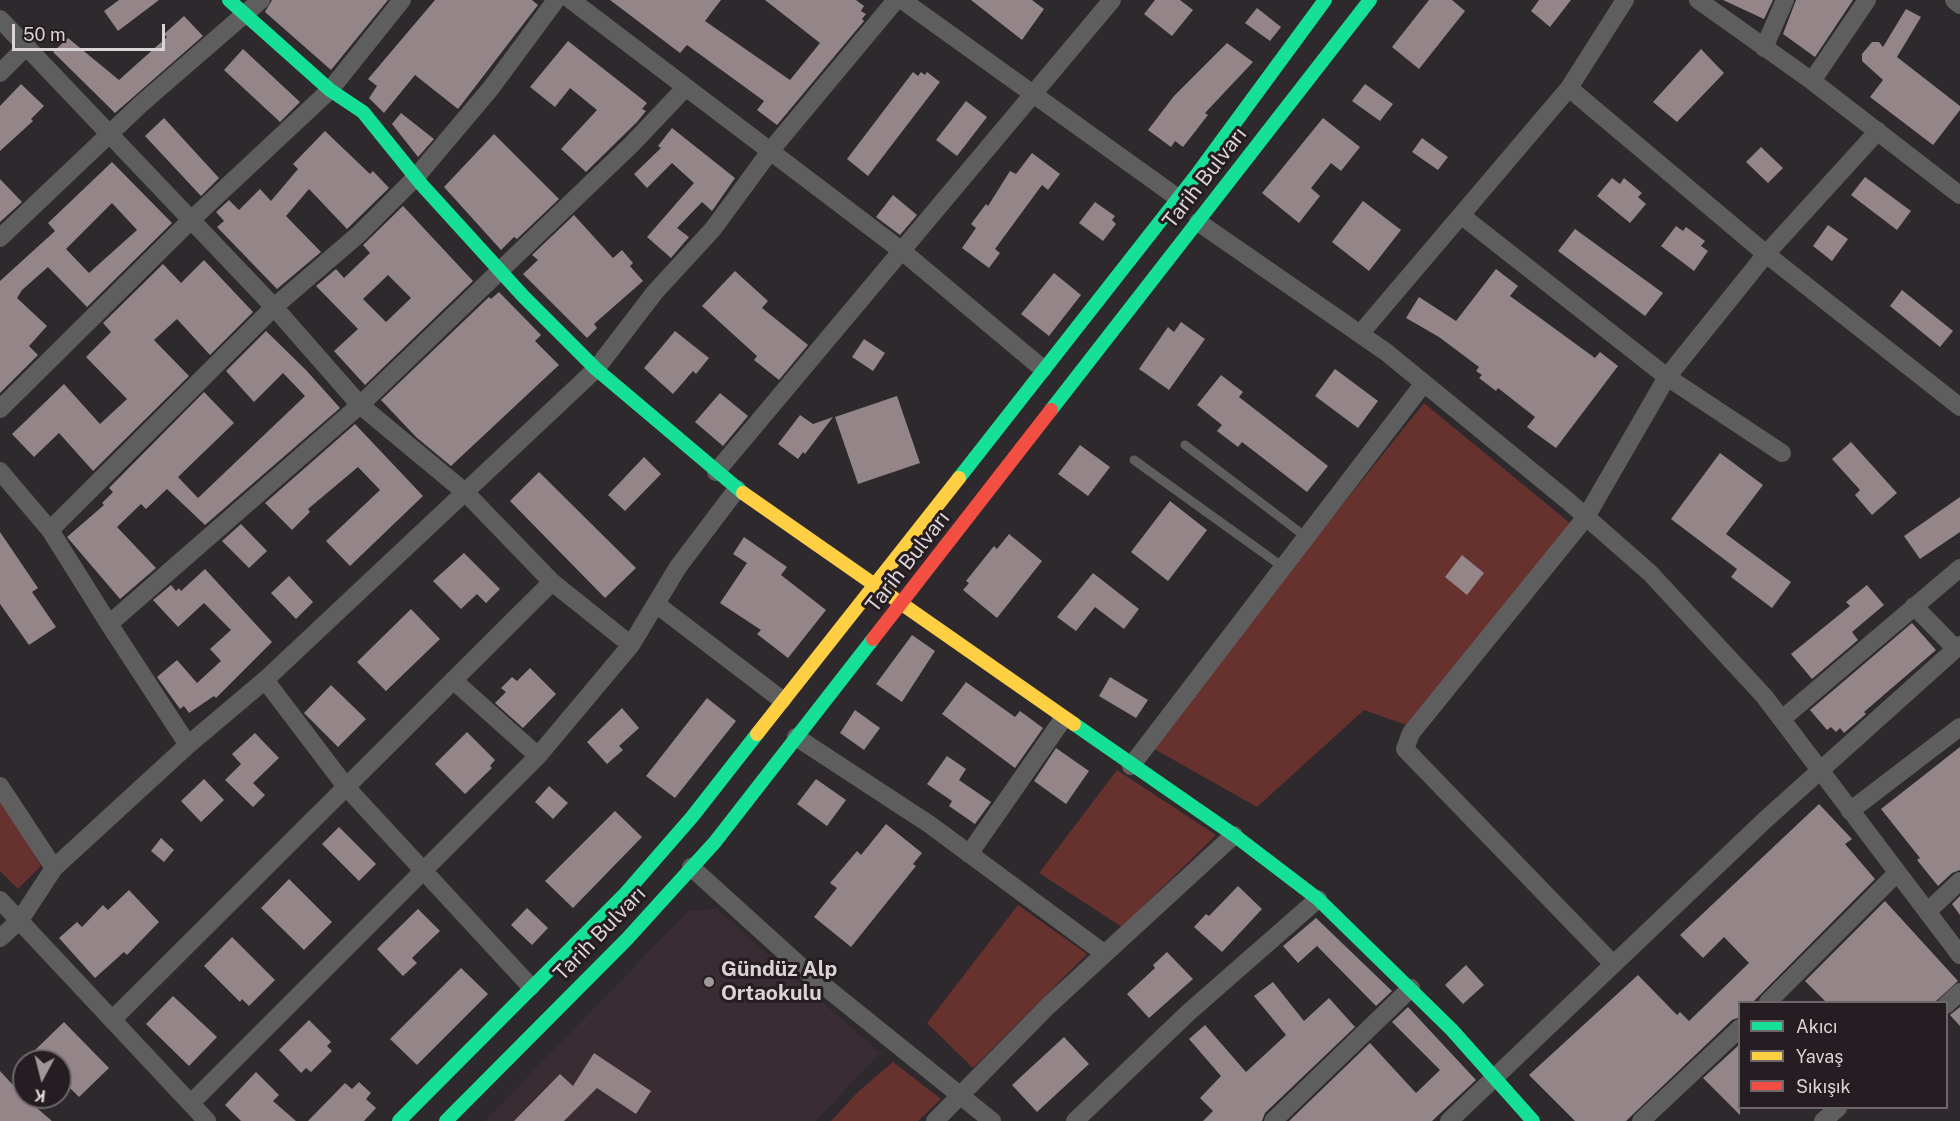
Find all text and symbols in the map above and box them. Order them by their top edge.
scale bar [15,12,168,50]
text: 50 m [23,24,66,45]
street label: Tarih Bulvarı [1158,122,1252,234]
street label: Tarih Bulvarı [861,506,955,618]
street label: Tarih Bulvarı [549,882,651,986]
place label: Gündüz Alp Ortaokulu [721,957,837,1007]
marker: Gündüz Alp Ortaokulu [702,975,716,989]
legend [1738,1001,1948,1109]
text: Akıcı [1796,1016,1837,1037]
text: Yavaş [1796,1046,1843,1067]
north arrow [12,1049,72,1109]
text: Sıkışık [1796,1076,1851,1097]
text: K [33,1085,47,1106]

